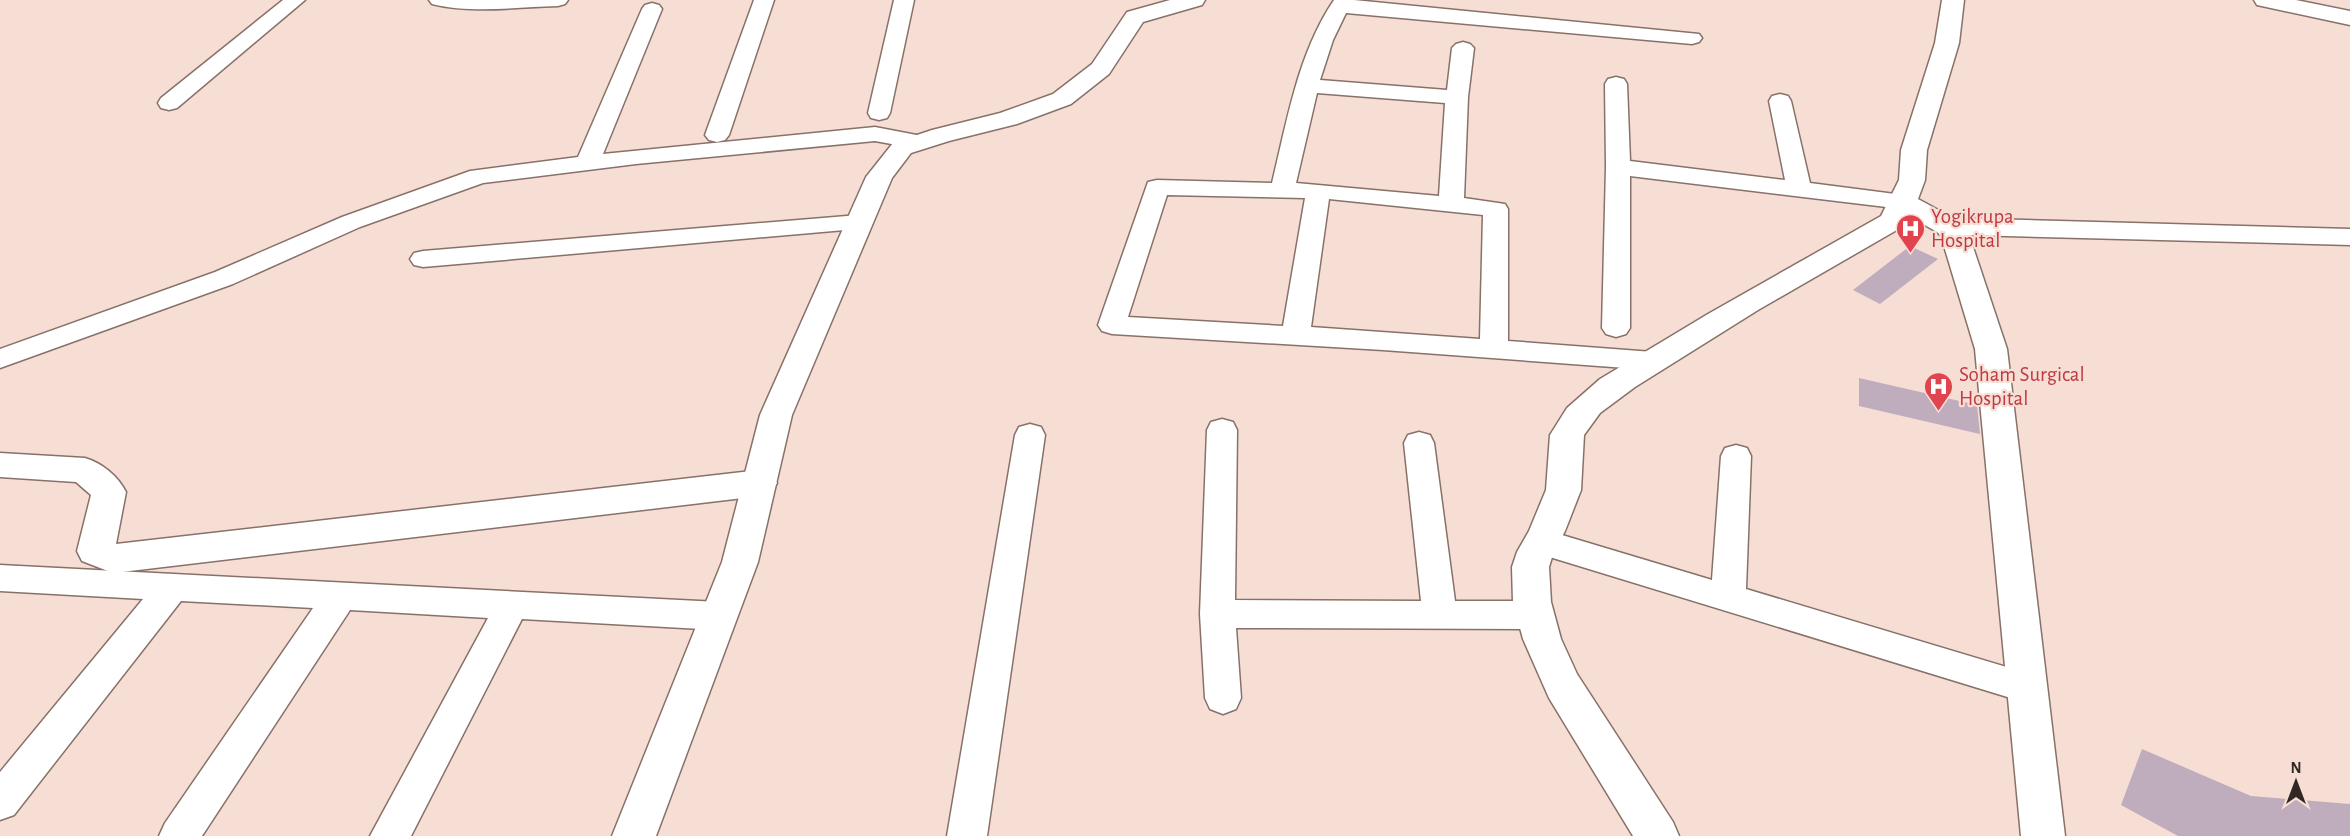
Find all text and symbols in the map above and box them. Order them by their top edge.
place label: Yogikrupa Hospital [1931,206,2014,251]
hospital icon: Yogikrupa Hospital [1894,212,1926,254]
place label: Soham Surgical Hospital [1959,364,2085,409]
hospital icon: Soham Surgical Hospital [1922,370,1954,412]
north arrow [2266,752,2326,812]
text: N [2290,760,2302,776]

